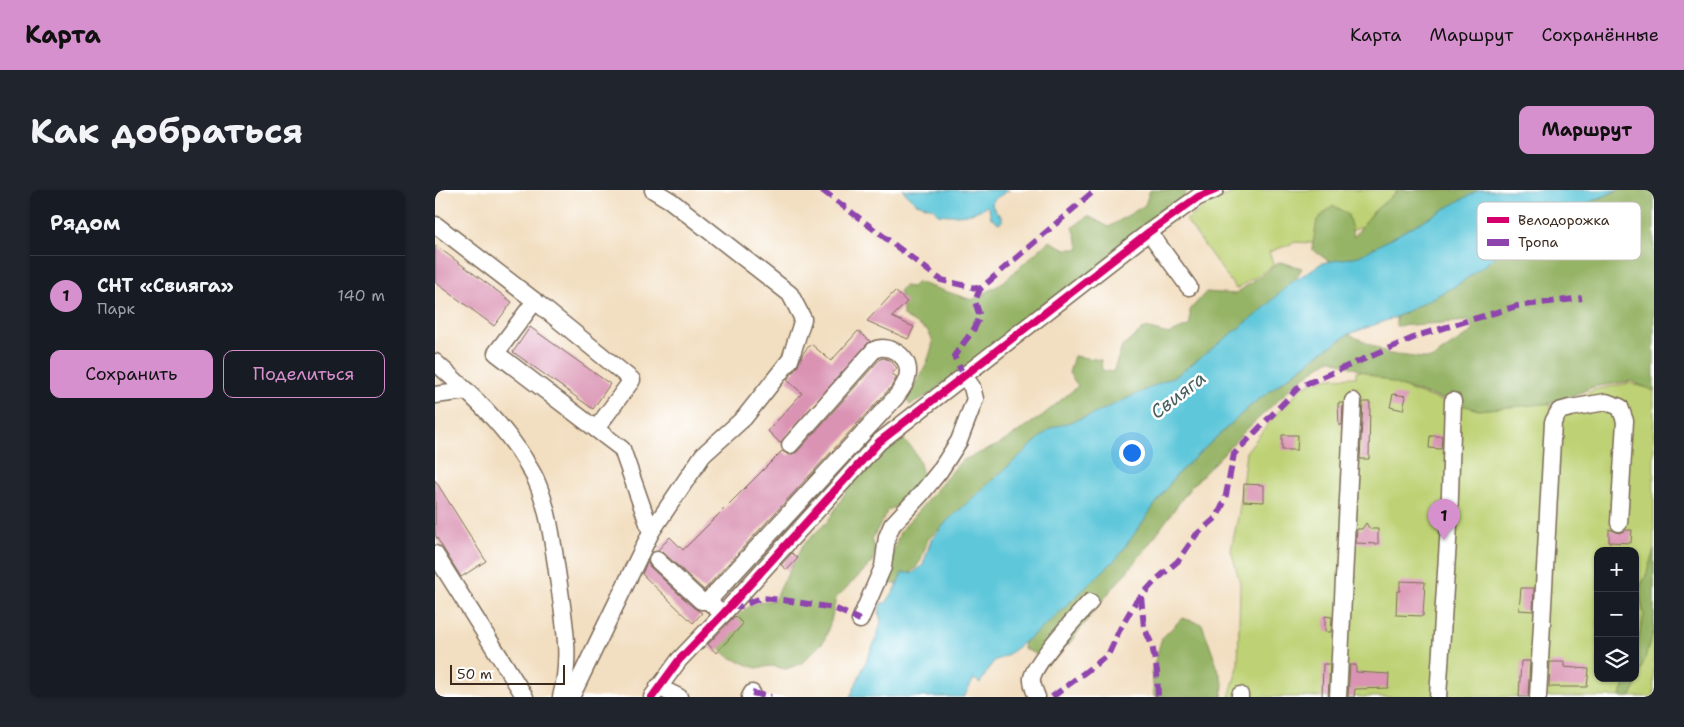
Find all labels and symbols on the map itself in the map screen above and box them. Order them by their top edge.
legend [1477,202,1641,260]
text: Велодорожка [1518,211,1610,229]
text: Тропа [1518,233,1559,251]
water label: Свияга [1145,365,1211,425]
your location [1119,440,1145,466]
pin: 1 [1428,499,1460,540]
scale bar [450,662,565,685]

